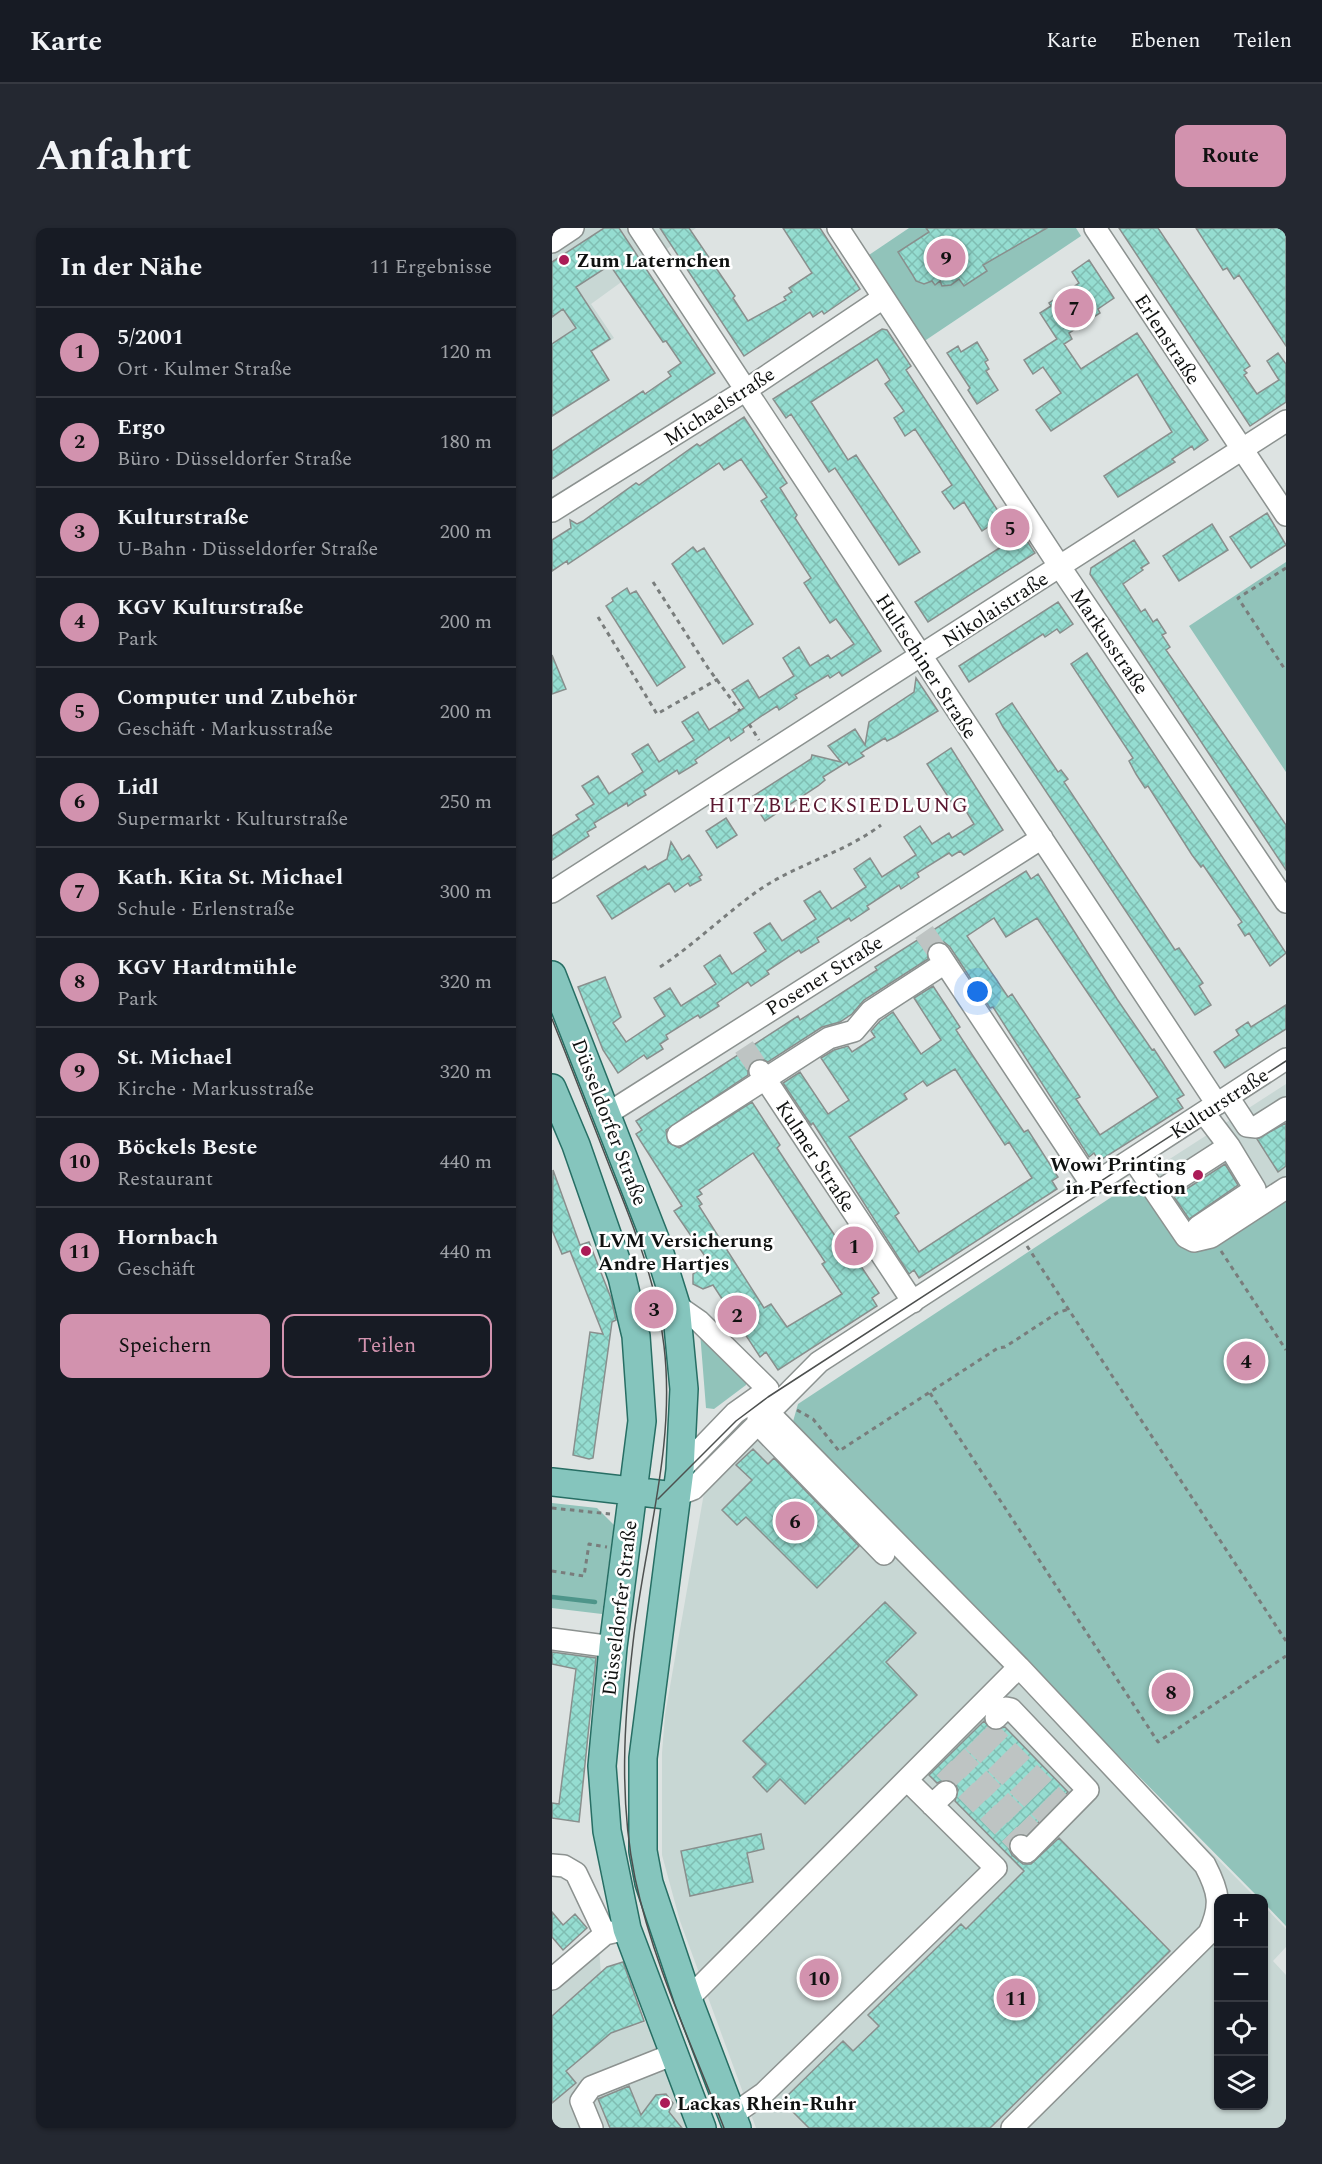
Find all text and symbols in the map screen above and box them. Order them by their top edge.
text: Karte [30,20,102,63]
text: Karte [1046,25,1097,57]
text: Ebenen [1130,25,1201,57]
text: Teilen [1234,25,1292,57]
text: Anfahrt [36,125,192,188]
button: Route [1175,125,1286,187]
pin: 9 [926,236,966,280]
place label: Zum Laternchen [576,246,731,276]
text: In der Nähe [60,247,202,287]
text: 11 Ergebnisse [370,252,492,282]
marker: Zum Laternchen [557,253,571,267]
pin: 7 [1054,286,1094,331]
street label: Erlenstraße [1126,288,1208,391]
text: 5/2001 [117,321,184,354]
text: 1 [74,337,85,367]
text: 120 m [440,337,492,367]
text: Ort · Kulmer Straße [117,354,292,384]
street label: Michaelstraße [658,360,781,454]
text: Ergo [117,411,165,444]
text: 2 [74,427,85,457]
text: 180 m [440,427,492,457]
text: Büro · Düsseldorfer Straße [117,444,352,474]
text: Kulturstraße [117,501,249,534]
pin: 5 [990,506,1030,550]
text: 3 [74,517,85,547]
text: 200 m [440,517,492,547]
text: U-Bahn · Düsseldorfer Straße [117,534,378,564]
street label: Nikolaistraße [937,564,1054,655]
street label: Markusstraße [1062,582,1156,701]
street label: Hultschiner Straße [868,588,985,745]
text: KGV Kulturstraße [117,591,304,624]
text: 4 [74,607,85,637]
text: 200 m [440,607,492,637]
text: Park [117,624,158,654]
text: Computer und Zubehör [117,681,357,714]
text: 5 [74,697,85,727]
text: 200 m [440,697,492,727]
text: Geschäft · Markusstraße [117,714,333,744]
text: Lidl [117,771,159,804]
text: 6 [74,787,85,817]
text: 250 m [440,787,492,817]
district label: HITZBLECKSIEDLUNG [709,790,969,822]
text: Supermarkt · Kulturstraße [117,804,348,834]
text: Kath. Kita St. Michael [117,861,343,894]
text: 7 [74,877,85,907]
text: 300 m [440,877,492,907]
text: Schule · Erlenstraße [117,894,295,924]
street label: Posener Straße [760,928,889,1024]
text: KGV Hardtmühle [117,951,297,984]
text: 8 [74,967,85,997]
text: 320 m [440,967,492,997]
your location [963,977,992,1006]
text: Park [117,984,158,1014]
street label: Düsseldorfer Straße [563,1034,655,1210]
text: St. Michael [117,1041,232,1074]
text: 9 [74,1057,85,1087]
text: 320 m [440,1057,492,1087]
street label: Kulturstraße [1164,1061,1275,1147]
text: Kirche · Markusstraße [117,1074,314,1104]
street label: Kulmer Straße [768,1095,863,1219]
text: Böckels Beste [117,1131,257,1164]
text: 10 [68,1147,91,1177]
text: 440 m [440,1147,492,1177]
place label: Wowi Printing in Perfection [1050,1150,1186,1203]
text: Restaurant [117,1164,213,1194]
marker: Wowi Printing in Perfection [1191,1168,1205,1182]
text: Hornbach [117,1221,218,1254]
pin: 1 [834,1224,874,1268]
place label: LVM Versicherung Andre Hartjes [598,1226,773,1279]
text: 11 [68,1237,91,1267]
text: 440 m [440,1237,492,1267]
marker: LVM Versicherung Andre Hartjes [579,1244,593,1258]
text: Geschäft [117,1254,195,1284]
pin: 3 [634,1286,674,1332]
pin: 2 [718,1292,756,1338]
button: Speichern [60,1314,270,1378]
button: Teilen [282,1314,492,1378]
pin: 4 [1226,1338,1266,1384]
pin: 6 [776,1498,814,1544]
street label: Düsseldorfer Straße [594,1519,646,1698]
pin: 8 [1152,1670,1190,1714]
map controls [1214,1894,1268,2110]
button: + [1214,1894,1268,1948]
button: − [1214,1948,1268,2002]
pin: 10 [800,1956,838,2000]
pin: 11 [996,1976,1036,2020]
button: locate [1214,2002,1268,2056]
button: layers [1214,2056,1268,2110]
place label: Lackas Rhein-Ruhr [677,2089,857,2119]
marker: Lackas Rhein-Ruhr [658,2096,672,2110]

